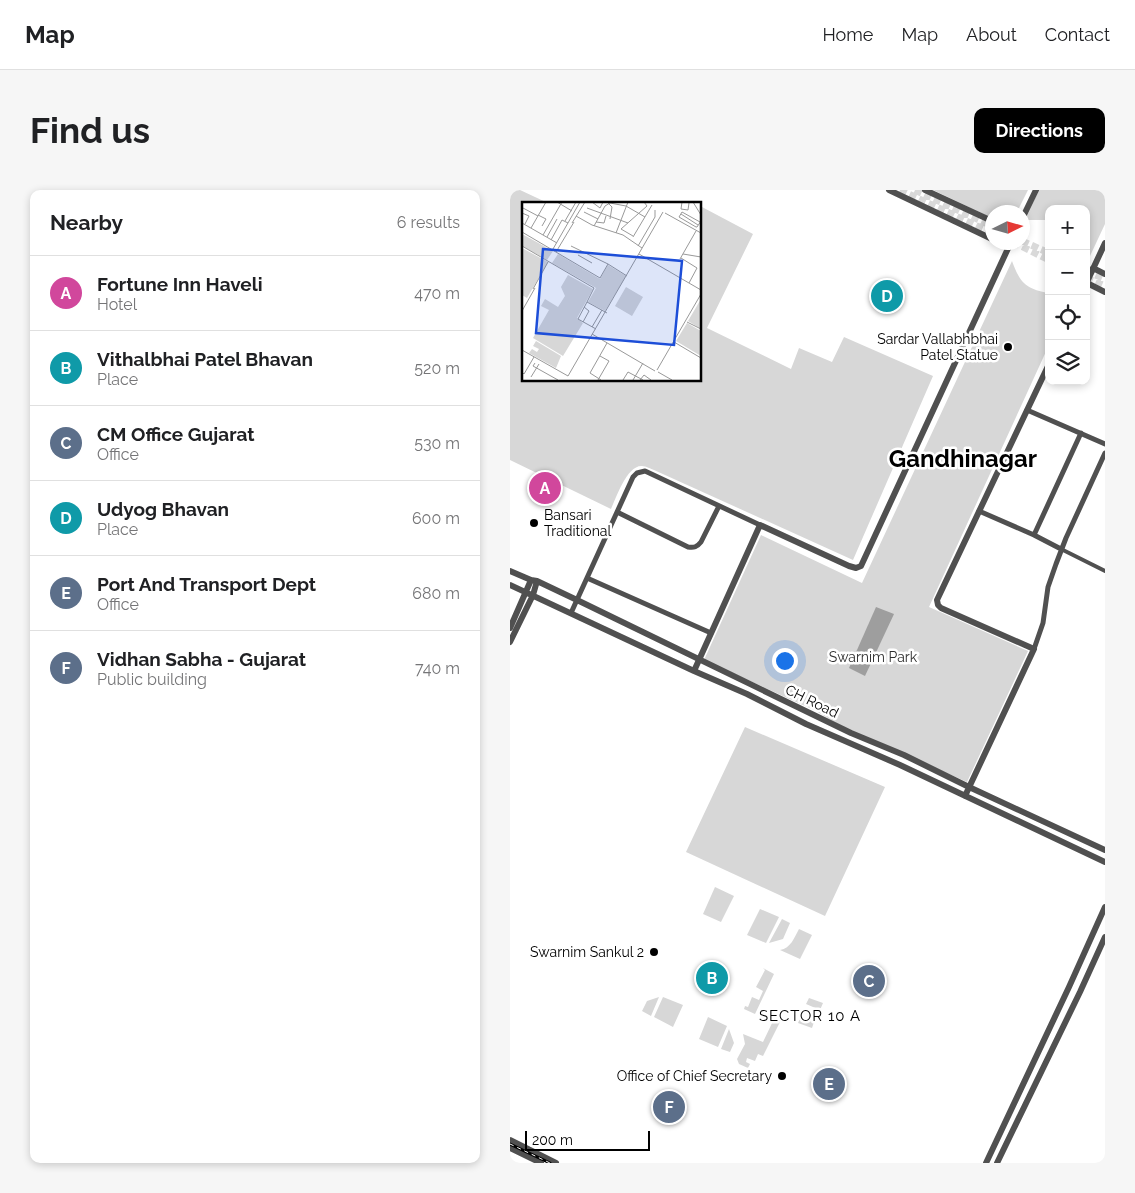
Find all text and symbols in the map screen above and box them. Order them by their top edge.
text: Map [25,20,75,49]
text: Home [822,24,873,45]
text: Map [901,24,938,45]
text: About [966,24,1017,45]
text: Contact [1045,24,1110,45]
button: Directions [974,108,1105,153]
text: Find us [30,110,150,151]
inset map [522,202,701,381]
north arrow [985,205,1030,250]
map controls [1045,205,1090,385]
button: + [1045,205,1090,250]
text: Nearby [50,210,123,235]
text: 6 results [397,213,460,232]
button: − [1045,250,1090,295]
text: Fortune Inn Haveli [97,273,263,295]
pin: D [871,277,903,315]
text: A [61,284,71,303]
text: 470 m [414,284,460,303]
text: Hotel [97,295,137,314]
button: locate [1045,295,1090,340]
place label: Sardar Vallabhbhai Patel Statue [877,331,998,363]
button: layers [1045,340,1090,385]
marker: Sardar Vallabhbhai Patel Statue [1002,341,1014,353]
text: Vithalbhai Patel Bhavan [97,348,313,370]
text: B [61,359,71,378]
text: 520 m [414,359,460,378]
text: Place [97,370,138,389]
text: CM Office Gujarat [97,423,255,445]
text: C [61,434,71,453]
text: 530 m [414,434,460,453]
district label: Gandhinagar [889,444,1037,473]
text: Office [97,445,139,464]
pin: A [529,469,561,507]
text: Udyog Bhavan [97,498,229,520]
place label: Bansari Traditional [544,507,611,539]
text: D [60,509,72,528]
text: 600 m [412,509,460,528]
marker: Bansari Traditional [528,517,540,529]
text: Place [97,520,138,539]
text: Port And Transport Dept [97,573,316,595]
text: E [61,584,71,603]
text: 680 m [412,584,460,603]
text: Office [97,595,139,614]
text: Vidhan Sabha - Gujarat [97,648,306,670]
your location [772,648,798,674]
park label: Swarnim Park [829,649,918,665]
text: F [61,659,71,678]
text: 740 m [415,659,460,678]
text: Public building [97,670,207,689]
street label: CH Road [783,681,841,721]
place label: Swarnim Sankul 2 [530,944,644,960]
marker: Swarnim Sankul 2 [648,946,660,958]
pin: B [696,959,728,997]
pin: C [853,962,885,1000]
district label: SECTOR 10 A [759,1007,861,1025]
pin: E [813,1065,845,1103]
place label: Office of Chief Secretary [617,1068,772,1084]
marker: Office of Chief Secretary [776,1070,788,1082]
pin: F [653,1088,685,1126]
scale bar [525,1128,650,1151]
text: 200 m [532,1132,573,1148]

